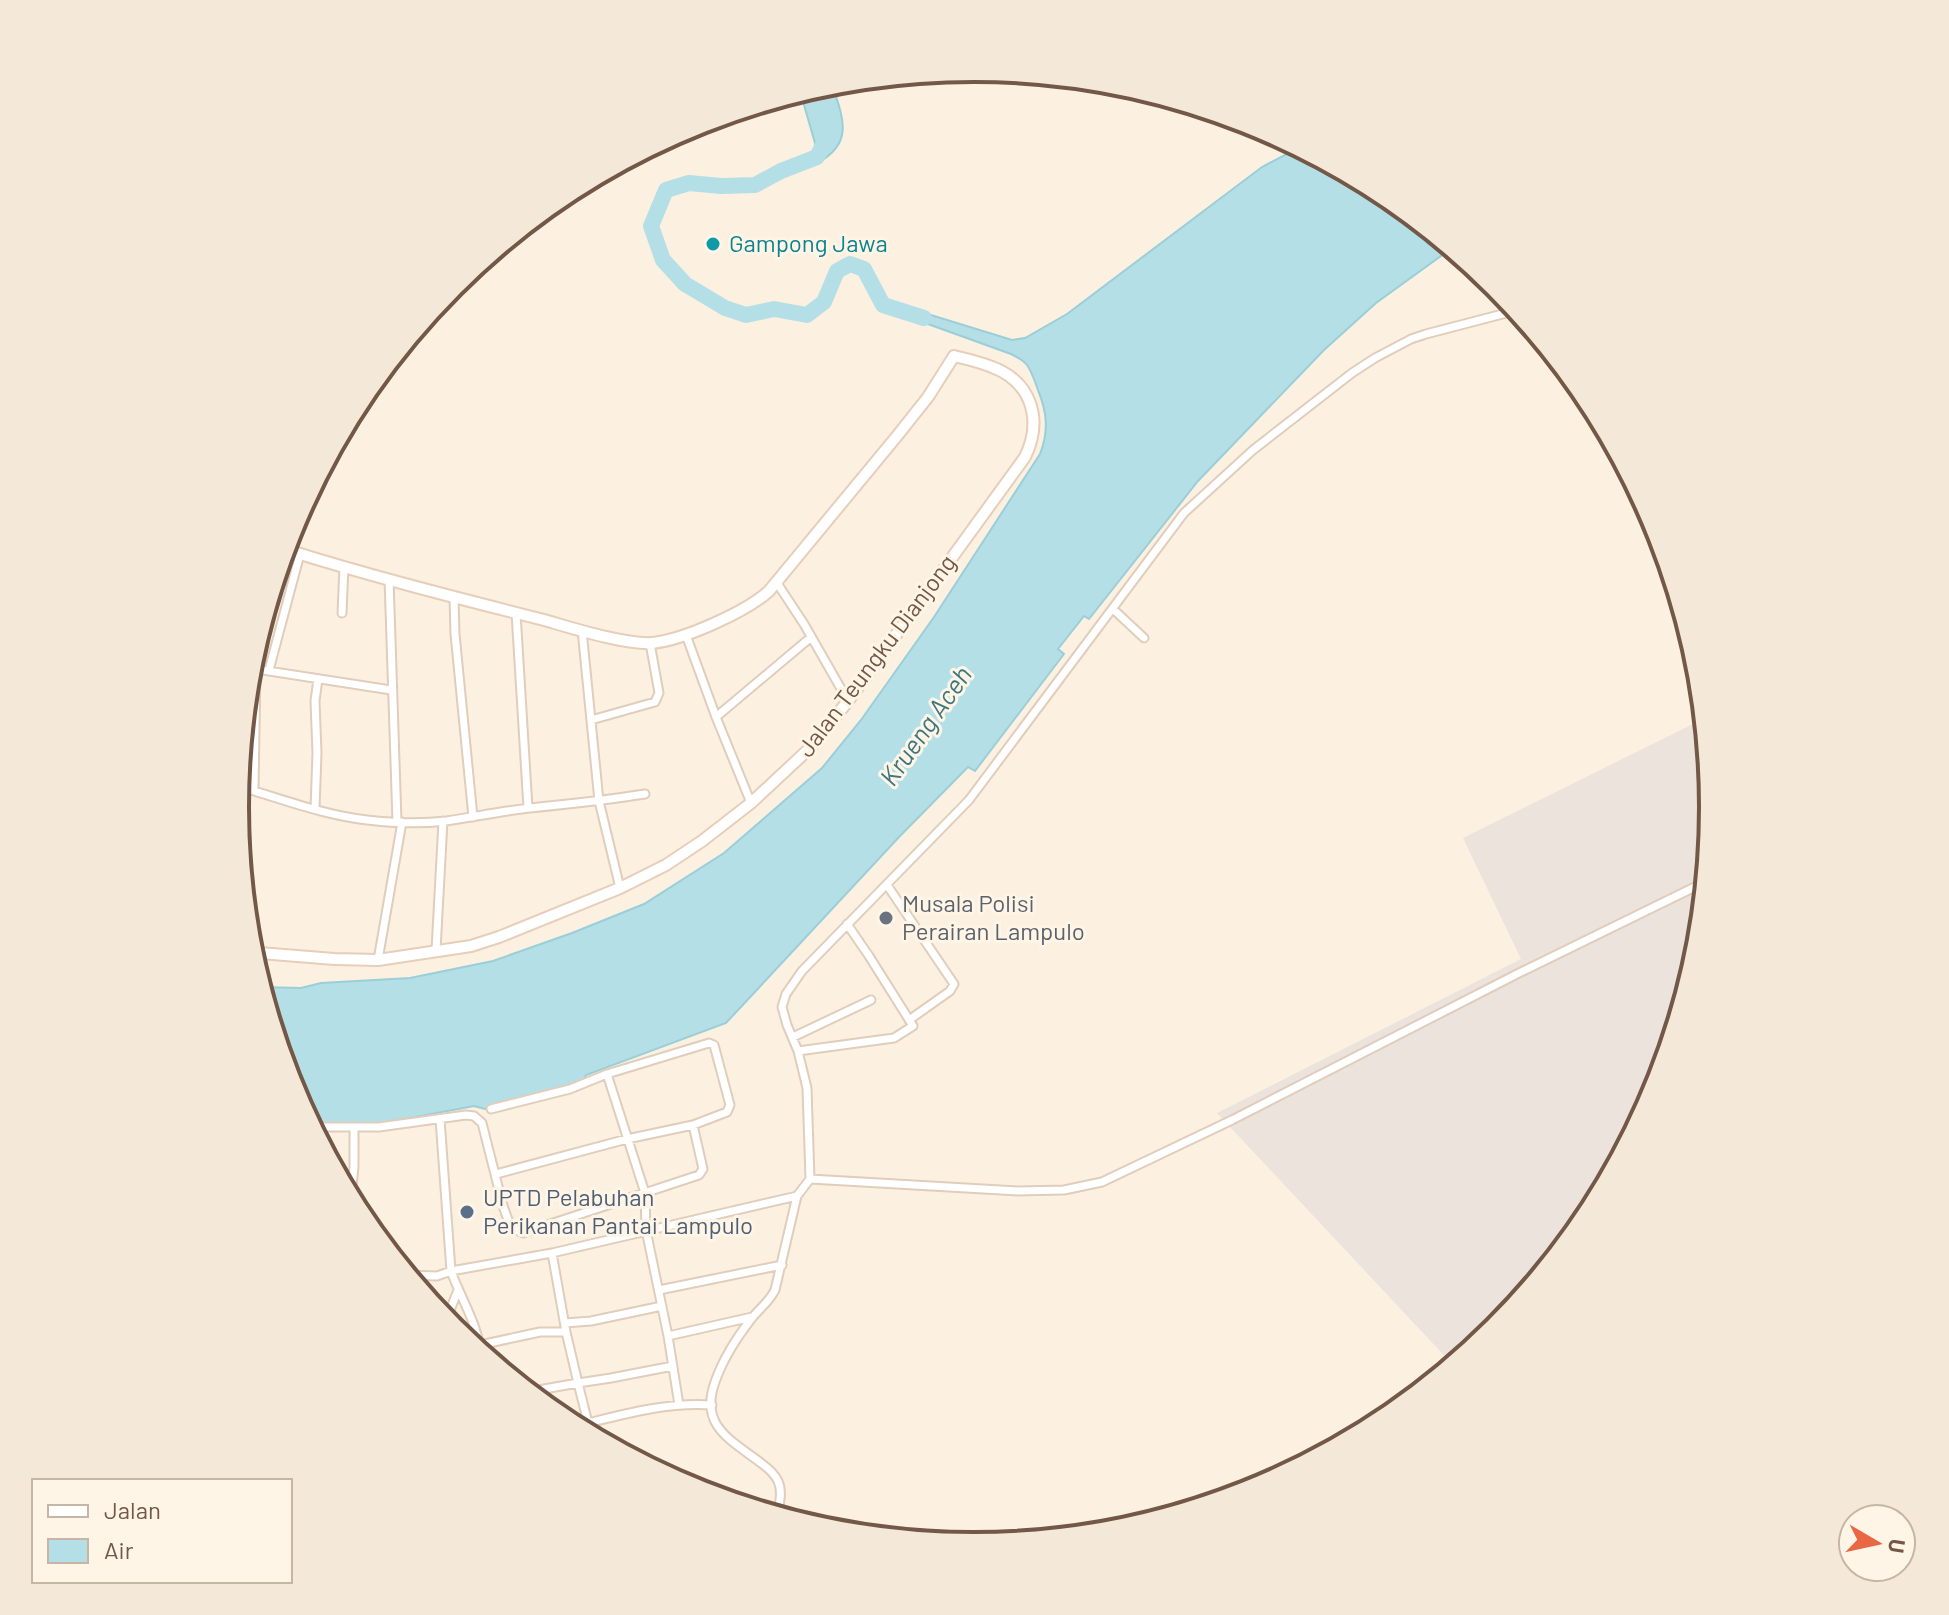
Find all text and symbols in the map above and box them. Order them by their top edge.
place label: Gampong Jawa [729,228,888,257]
marker: Gampong Jawa [704,235,722,253]
street label: Jalan Teungku Dianjong [790,548,961,762]
water label: Krueng Aceh [872,659,977,791]
place label: Musala Polisi Perairan Lampulo [902,888,1085,945]
marker: Musala Polisi Perairan Lampulo [877,909,895,927]
place label: UPTD Pelabuhan Perikanan Pantai Lampulo [483,1182,753,1239]
marker: UPTD Pelabuhan Perikanan Pantai Lampulo [458,1203,476,1221]
legend [32,1479,292,1583]
text: Jalan [104,1495,161,1524]
north arrow [1837,1503,1917,1583]
text: Air [104,1535,134,1564]
text: U [1884,1537,1912,1555]

